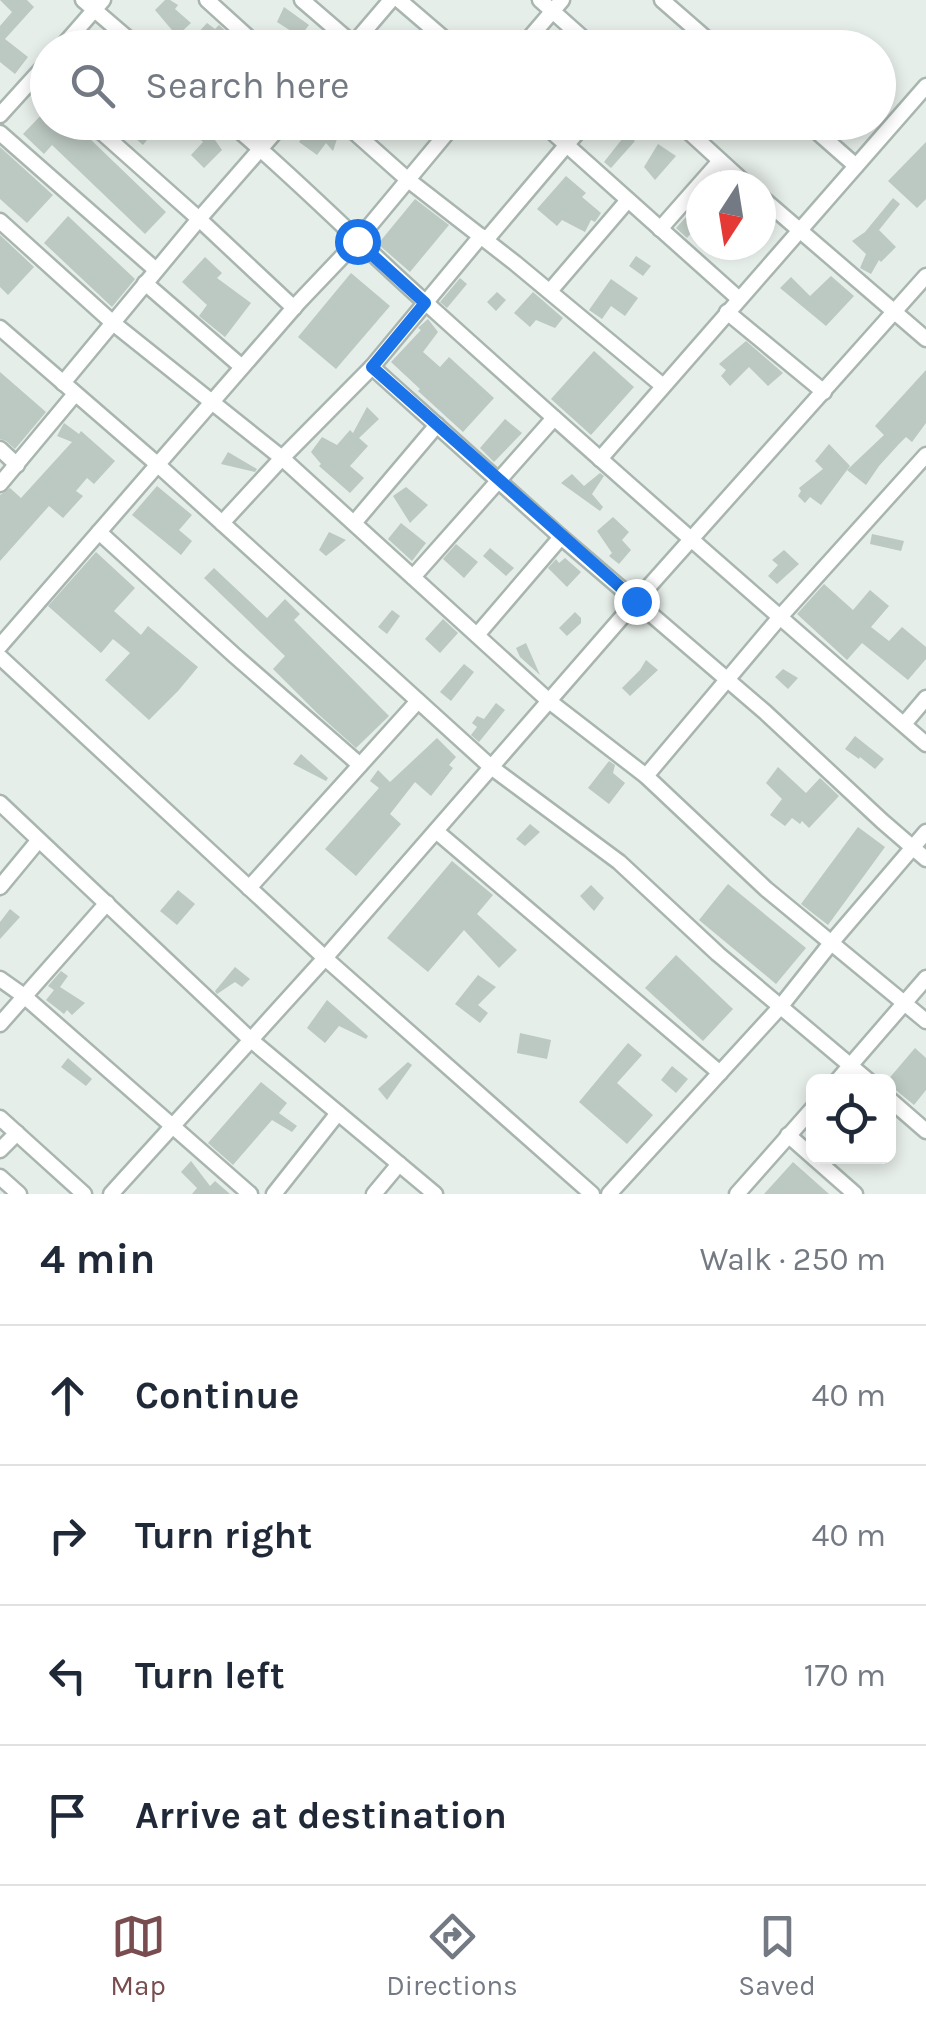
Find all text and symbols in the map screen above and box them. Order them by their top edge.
search box [30,30,896,140]
icon: search [65,58,120,113]
text: Search here [145,63,349,108]
north arrow [686,170,776,260]
route start [335,219,381,265]
route end [614,579,660,625]
map controls [806,1074,896,1164]
button: locate [806,1074,896,1164]
text: 4 min [40,1234,155,1284]
text: Walk · 250 m [700,1241,886,1278]
icon: ahead [40,1368,95,1423]
text: Continue [135,1373,299,1418]
text: 40 m [812,1377,886,1414]
icon: right [40,1508,95,1563]
text: Turn right [135,1513,312,1558]
text: 40 m [812,1517,886,1554]
icon: left [40,1648,95,1703]
text: Turn left [135,1653,285,1698]
text: 170 m [804,1657,886,1694]
icon: arrive [40,1788,95,1843]
text: Arrive at destination [135,1793,507,1838]
tab: Map [110,1909,166,2002]
tab: Directions [386,1909,518,2002]
tab: Saved [738,1909,816,2002]

